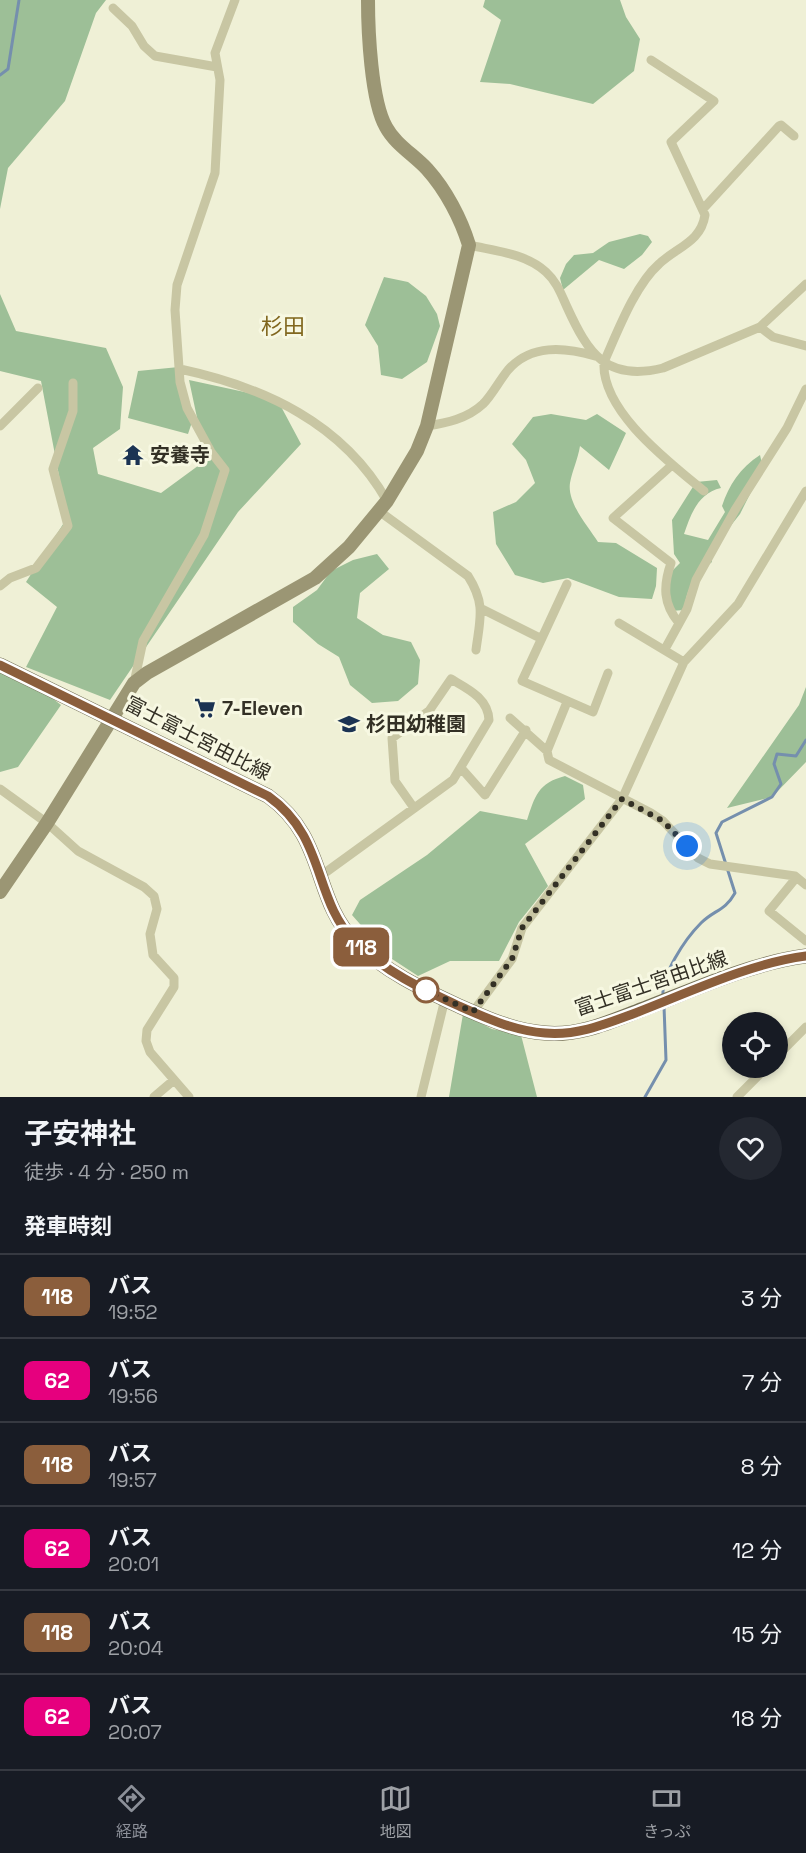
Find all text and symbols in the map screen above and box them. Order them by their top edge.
district label: 杉田 [261,312,305,340]
place label: 安養寺 [150,442,210,468]
temple icon: 安養寺 [121,443,145,467]
street label: 富士富士宮由比線 [121,690,275,786]
place label: 7-Eleven [222,695,303,721]
supermarket icon: 7-Eleven [193,696,217,720]
place label: 杉田幼稚園 [366,711,466,737]
school or university icon: 杉田幼稚園 [337,712,361,736]
your location [672,831,702,861]
line badge: 118 [326,928,395,966]
text: 118 [345,934,377,961]
street label: 富士富士宮由比線 [571,945,731,1021]
unlabelled marker [413,977,439,1003]
map controls [722,1012,788,1078]
button: locate [722,1012,788,1078]
text: 子安神社 [24,1115,136,1151]
button: heart [719,1117,782,1180]
text: 徒歩 · 4 分 · 250 m [24,1159,189,1185]
text: 発車時刻 [24,1212,112,1240]
text: バス [108,1271,152,1299]
text: 118 [41,1283,73,1310]
text: 3 分 [741,1284,782,1312]
text: 19:52 [108,1299,158,1325]
text: バス [108,1355,152,1383]
text: 62 [44,1367,70,1394]
text: 7 分 [742,1368,782,1396]
text: 19:56 [108,1383,158,1409]
text: バス [108,1439,152,1467]
text: 118 [41,1451,73,1478]
text: 8 分 [741,1452,782,1480]
text: 19:57 [108,1467,157,1493]
text: バス [108,1523,152,1551]
text: 62 [44,1535,70,1562]
text: 12 分 [732,1536,782,1564]
text: 20:01 [108,1551,159,1577]
text: バス [108,1607,152,1635]
text: 118 [41,1619,73,1646]
text: 15 分 [732,1620,782,1648]
text: 20:04 [108,1635,163,1661]
text: バス [108,1691,152,1719]
text: 62 [44,1703,70,1730]
text: 18 分 [731,1704,782,1732]
text: 20:07 [108,1719,162,1745]
tab: 経路 [115,1782,148,1842]
tab: 地図 [379,1782,412,1842]
tab: きっぷ [643,1782,691,1842]

